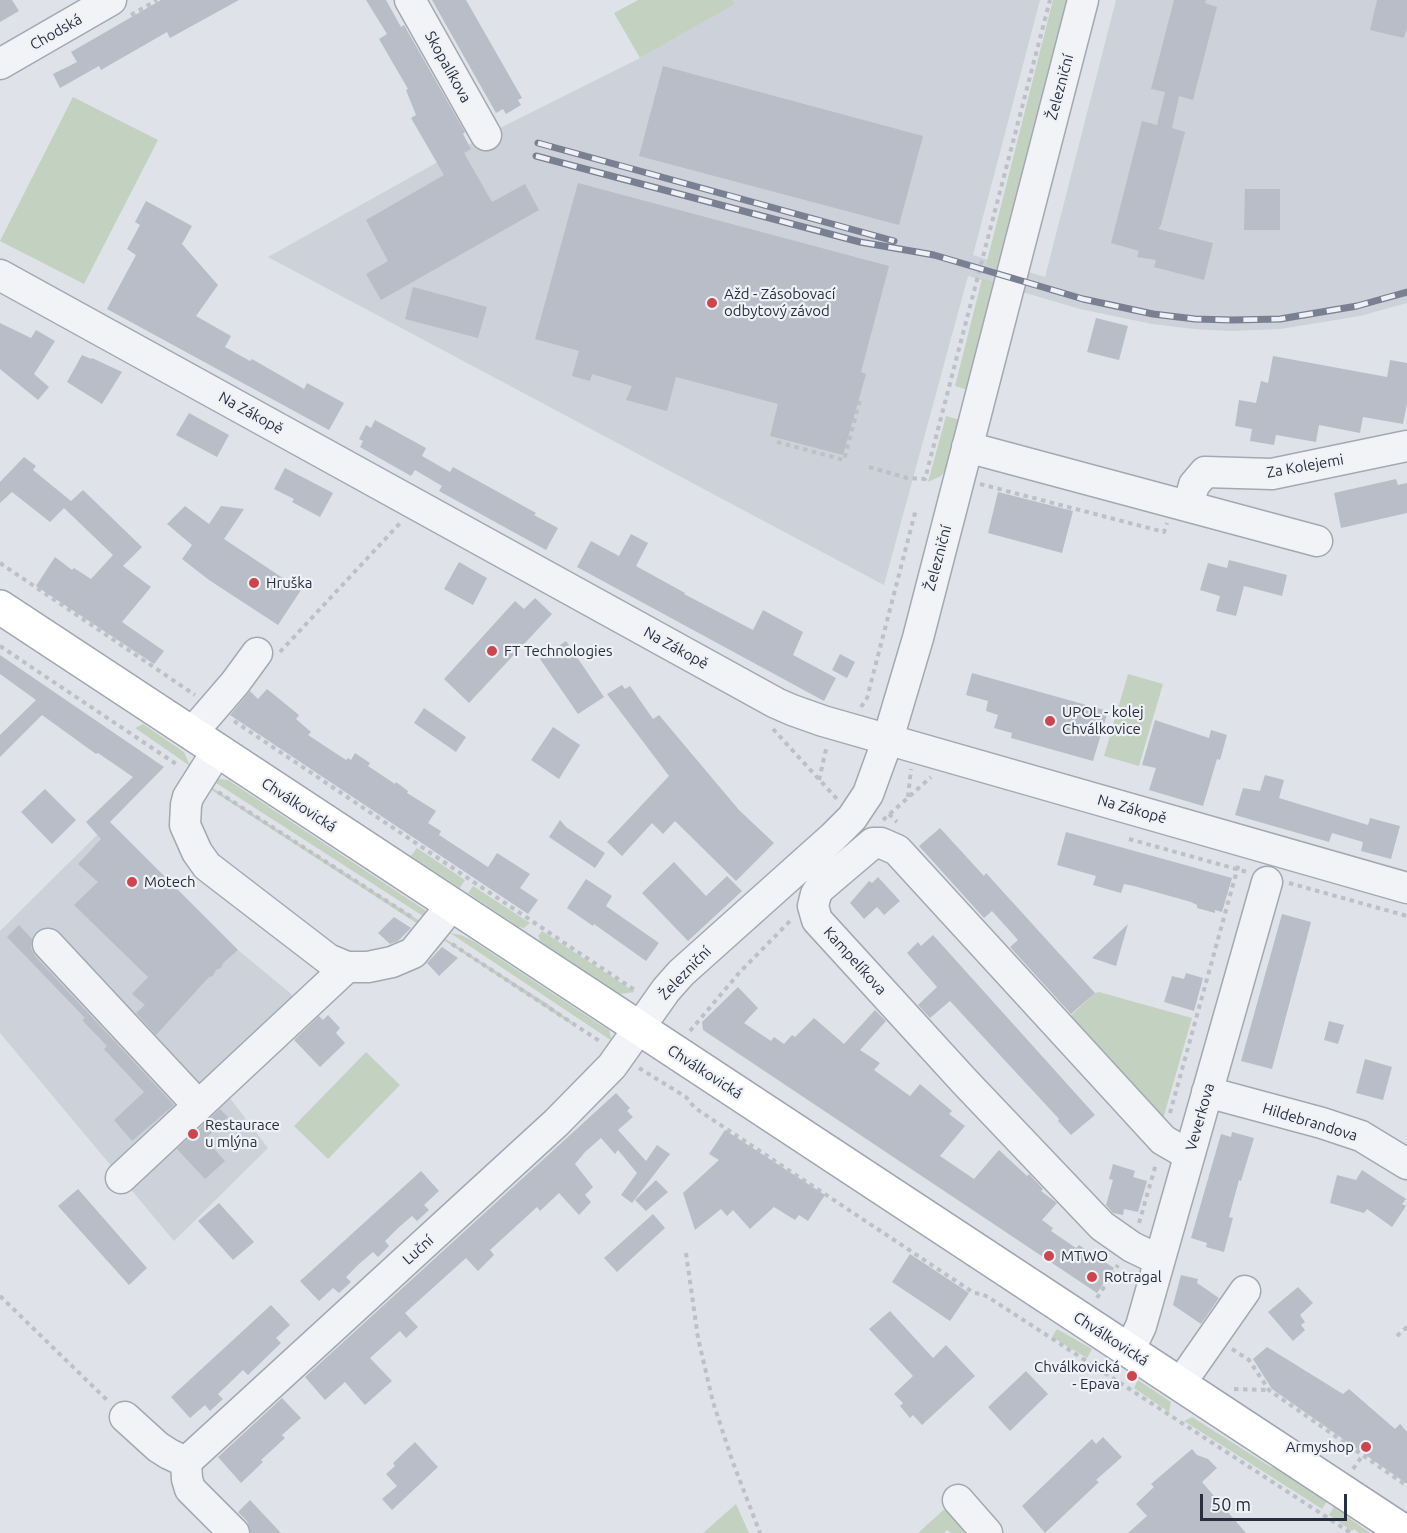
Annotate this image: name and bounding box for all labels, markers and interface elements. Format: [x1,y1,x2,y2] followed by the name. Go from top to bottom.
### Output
[27,10,85,54] street label: Chodská
[421,28,475,106] street label: Skopalíkova
[1043,52,1077,122] street label: Železniční
[724,285,835,320] place label: Ažd - Zásobovací odbytový závod
[705,296,719,310] marker: Ažd - Zásobovací odbytový závod
[216,388,286,438] street label: Na Zákopě
[1265,450,1345,482] street label: Za Kolejemi
[921,523,955,593] street label: Železniční
[266,574,312,592] place label: Hruška
[247,576,261,590] marker: Hruška
[641,623,711,673] street label: Na Zákopě
[504,642,612,660] place label: FT Technologies
[485,644,499,658] marker: FT Technologies
[1062,703,1144,738] place label: UPOL - kolej Chválkovice
[1043,714,1057,728] marker: UPOL - kolej Chválkovice
[258,774,340,836] street label: Chválkovická
[1095,791,1169,827] street label: Na Zákopě
[144,873,195,891] place label: Motech
[125,875,139,889] marker: Motech
[820,923,890,999] street label: Kampelíkova
[655,943,715,1003] street label: Železniční
[664,1041,746,1103] street label: Chválkovická
[1182,1081,1218,1153] street label: Veverkova
[1260,1099,1360,1145] street label: Hildebrandova
[205,1116,280,1151] place label: Restaurace u mlýna
[186,1127,200,1141] marker: Restaurace u mlýna
[399,1231,437,1269] street label: Luční
[1061,1247,1108,1265] place label: MTWO
[1042,1249,1056,1263] marker: MTWO
[1104,1268,1162,1286] place label: Rotragal
[1085,1270,1099,1284] marker: Rotragal
[1070,1308,1152,1370] street label: Chválkovická
[1034,1358,1120,1393] place label: Chválkovická - Epava
[1125,1369,1139,1383] marker: Chválkovická - Epava
[1286,1438,1354,1456] place label: Armyshop
[1359,1440,1373,1454] marker: Armyshop
[1203,1482,1350,1520] scale bar
[1211,1494,1251,1514] text: 50 m

